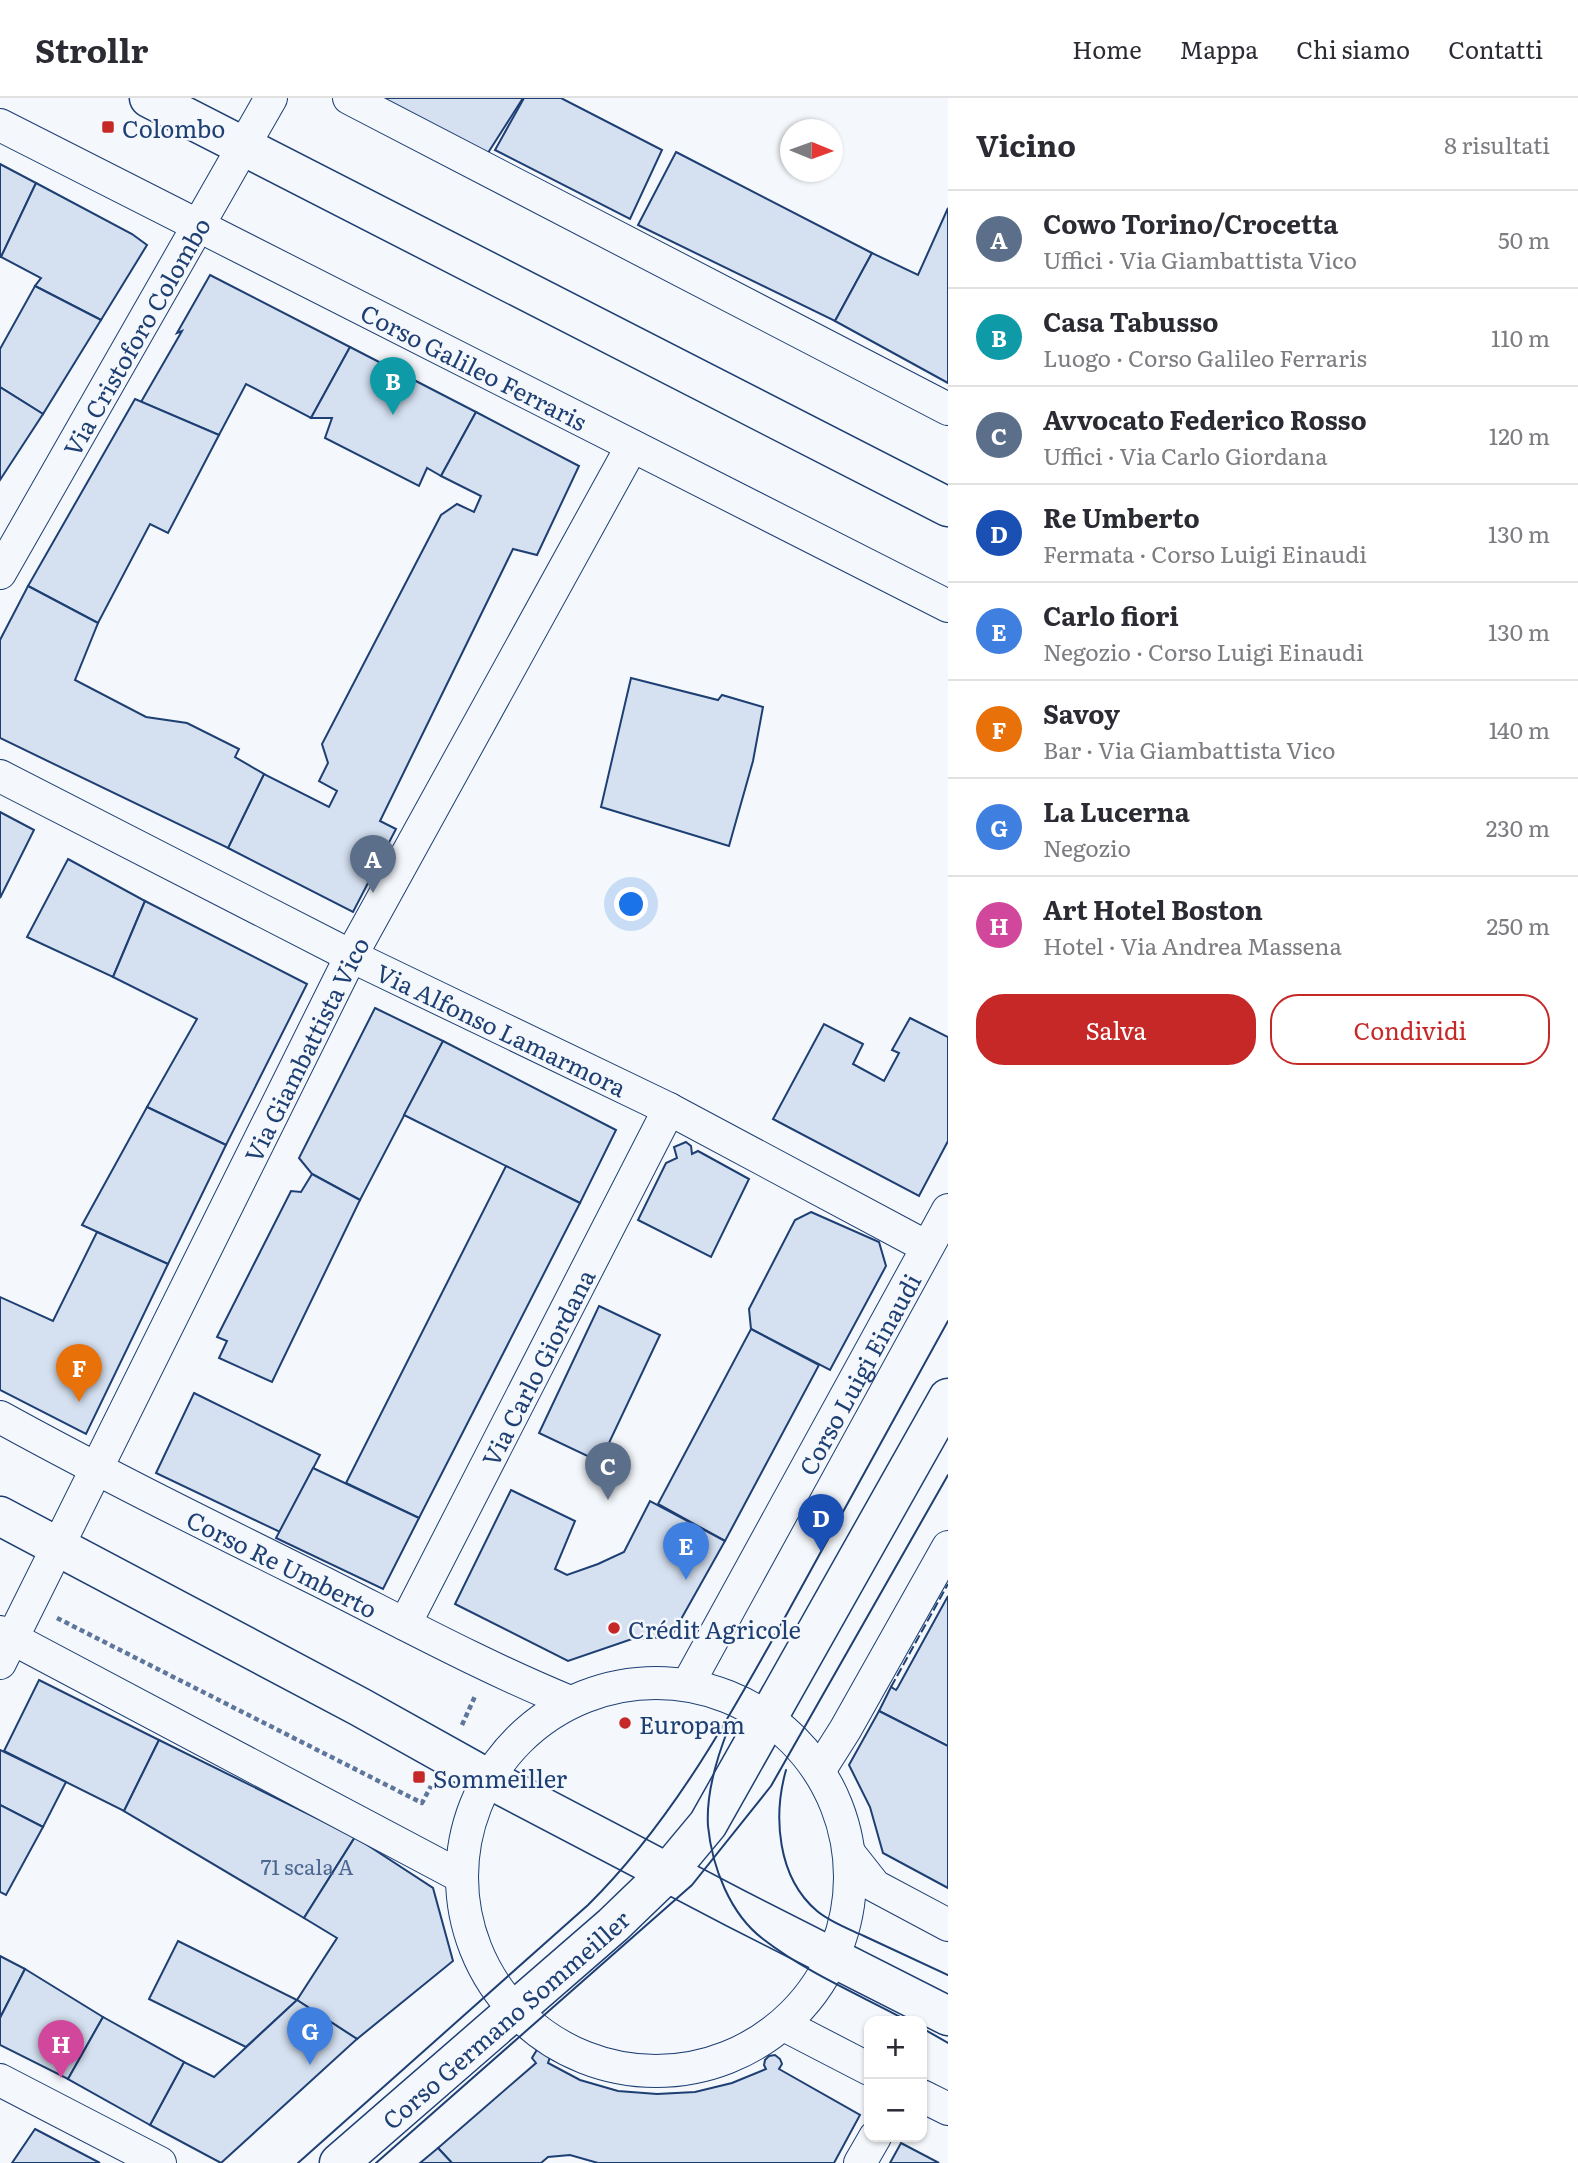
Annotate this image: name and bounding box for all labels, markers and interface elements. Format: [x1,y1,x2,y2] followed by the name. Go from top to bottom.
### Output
[35,24,149,73] text: Strollr
[1072,31,1142,66] text: Home
[1180,31,1258,66] text: Mappa
[1296,31,1410,66] text: Chi siamo
[1448,31,1543,66] text: Contatti
[122,110,225,145] place label: Colombo
[100,119,116,135] marker: Colombo
[780,119,843,182] north arrow
[976,122,1076,166] text: Vicino
[1444,127,1550,161] text: 8 risultati
[1043,203,1338,242] text: Cowo Torino/Crocetta
[53,210,217,462] street label: Via Cristoforo Colombo
[990,222,1008,256] text: A
[1498,222,1550,256] text: 50 m
[1043,242,1357,276] text: Uffici · Via Giambattista Vico
[355,294,594,438] street label: Corso Galileo Ferraris
[1043,301,1218,340] text: Casa Tabusso
[991,320,1007,354] text: B
[1491,320,1550,354] text: 110 m
[1043,340,1367,374] text: Luogo · Corso Galileo Ferraris
[370,357,416,415] pin: B
[1043,399,1367,438] text: Avvocato Federico Rosso
[991,418,1007,452] text: C
[1489,418,1550,452] text: 120 m
[1043,438,1328,472] text: Uffici · Via Carlo Giordana
[1043,497,1200,536] text: Re Umberto
[990,516,1008,550] text: D
[1488,516,1550,550] text: 130 m
[1043,536,1367,570] text: Fermata · Corso Luigi Einaudi
[1043,595,1179,634] text: Carlo fiori
[991,614,1007,648] text: E
[1488,614,1550,648] text: 130 m
[1043,634,1364,668] text: Negozio · Corso Luigi Einaudi
[1043,693,1120,732] text: Savoy
[992,712,1006,746] text: F
[1489,712,1550,746] text: 140 m
[1043,732,1335,766] text: Bar · Via Giambattista Vico
[1043,791,1190,830] text: La Lucerna
[990,810,1008,844] text: G
[1486,810,1550,844] text: 230 m
[1043,830,1131,864] text: Negozio
[350,835,396,893] pin: A
[614,887,648,921] your location
[1043,889,1263,928] text: Art Hotel Boston
[989,908,1009,942] text: H
[1486,908,1550,942] text: 250 m
[1043,928,1342,962] text: Hotel · Via Andrea Massena
[234,930,376,1167] street label: Via Giambattista Vico
[371,954,633,1104] street label: Via Alfonso Lamarmora
[976,994,1256,1065] button: Salva
[1270,994,1550,1065] button: Condividi
[472,1262,602,1471] street label: Via Carlo Giordana
[789,1266,928,1481] street label: Corso Luigi Einaudi
[56,1344,102,1402] pin: F
[585,1442,631,1500] pin: C
[798,1494,844,1552] pin: D
[181,1500,384,1625] street label: Corso Re Umberto
[663,1522,709,1580] pin: E
[628,1611,801,1646] place label: Crédit Agricole
[606,1620,622,1636] marker: Crédit Agricole
[639,1706,745,1741] place label: Europam
[617,1715,633,1731] marker: Europam
[433,1760,568,1795] place label: Sommeiller
[411,1769,427,1785] marker: Sommeiller
[261,1850,354,1881] house number: 71 scala A
[373,1901,637,2136] street label: Corso Germano Sommeiller
[287,2007,333,2065] pin: G
[864,2016,927,2142] map controls
[864,2016,927,2079] button: +
[38,2020,84,2078] pin: H
[864,2079,927,2142] button: −

